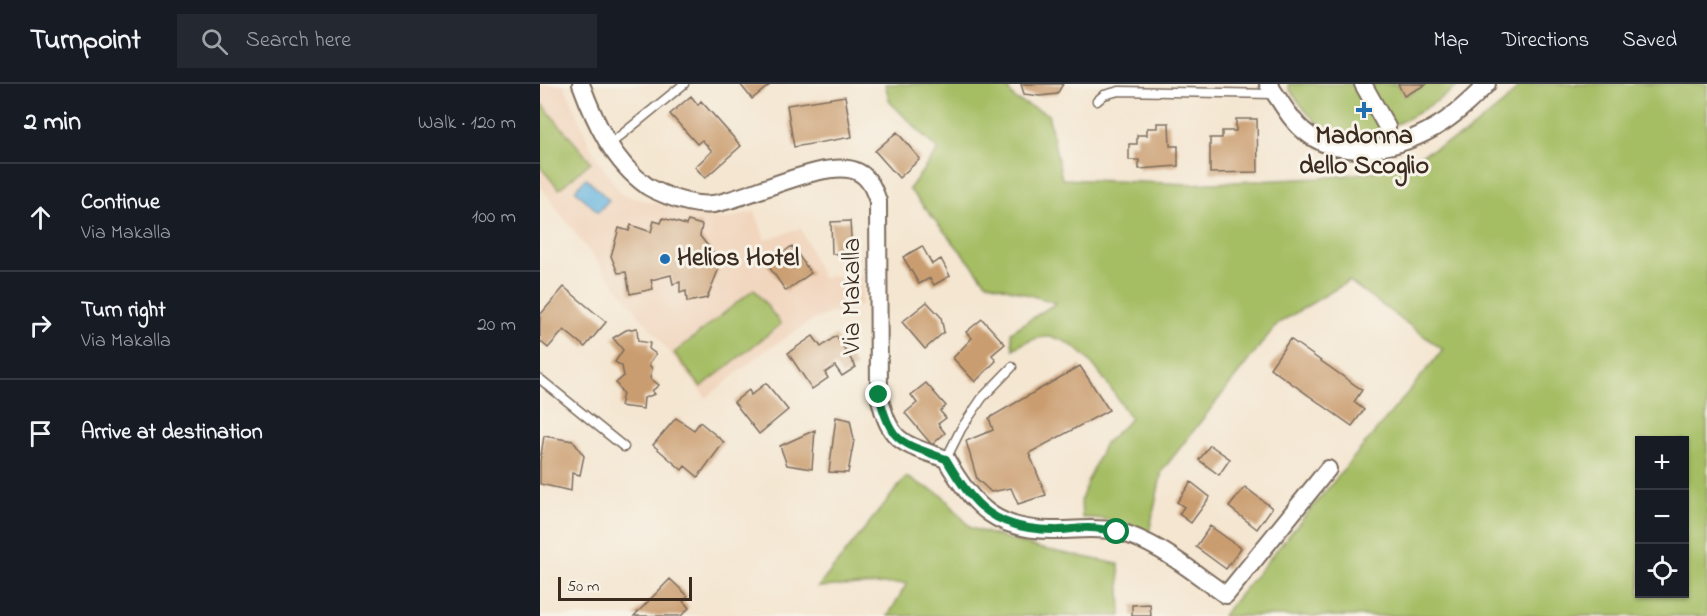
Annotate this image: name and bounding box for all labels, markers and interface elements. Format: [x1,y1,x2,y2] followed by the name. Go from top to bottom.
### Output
[177,14,597,68] search box
[30,21,141,62] text: Turnpoint
[198,25,231,58] icon: search
[246,25,351,57] text: Search here
[1433,26,1469,56] text: Map
[1502,26,1589,56] text: Directions
[1622,26,1677,56] text: Saved
[1355,101,1373,119] marker: Madonna dello Scoglio
[24,104,81,142] text: 2 min
[418,109,516,138] text: Walk · 120 m
[1299,118,1429,187] place label: Madonna dello Scoglio
[81,187,160,219] text: Continue
[24,201,57,234] icon: ahead
[472,203,516,232] text: 100 m
[81,219,171,248] text: Via Makalla
[834,238,872,355] street label: Via Makalla
[677,240,799,278] place label: Helios Hotel
[658,252,672,266] marker: Helios Hotel
[81,295,166,327] text: Turn right
[24,309,57,342] icon: right
[477,311,516,340] text: 20 m
[81,327,171,356] text: Via Makalla
[865,381,891,407] route end
[24,417,57,450] icon: arrive
[81,417,263,449] text: Arrive at destination
[1635,436,1689,598] map controls
[1635,436,1689,490] button: +
[1635,490,1689,544] button: −
[1103,518,1129,544] route start
[1635,544,1689,598] button: locate
[558,574,692,602] scale bar
[567,575,599,599] text: 50 m

